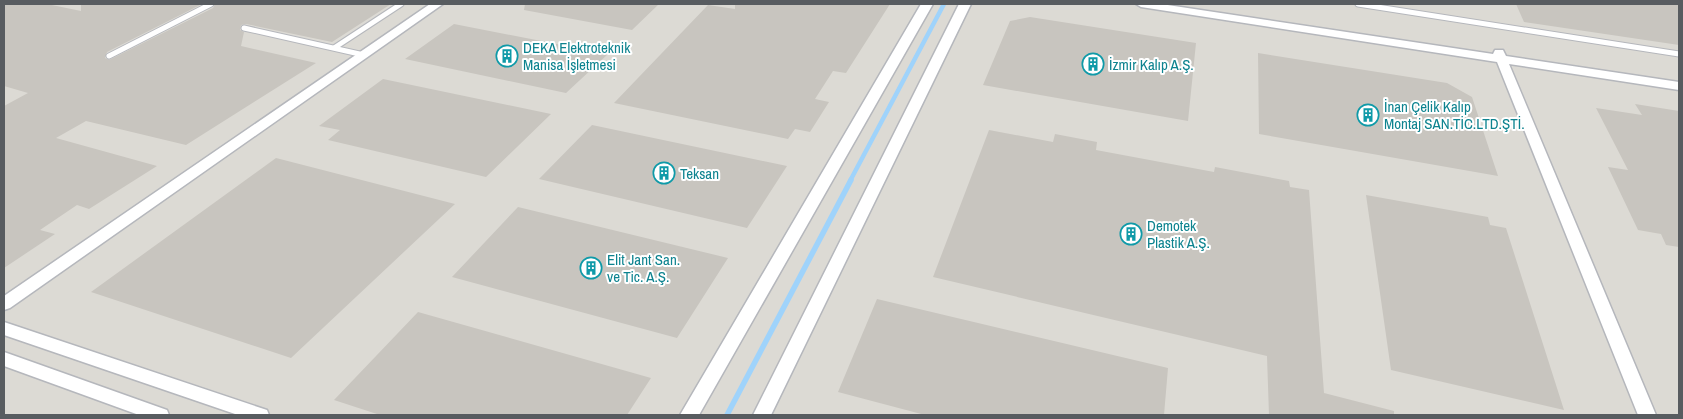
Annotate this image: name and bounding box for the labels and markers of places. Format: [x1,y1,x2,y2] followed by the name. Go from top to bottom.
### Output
[523,37,631,75] place label: DEKA Elektroteknik Manisa İşletmesi
[495,44,519,68] building icon: DEKA Elektroteknik Manisa İşletmesi
[1081,52,1105,76] building icon: İzmir Kalıp A.Ş.
[1109,54,1194,75] place label: İzmir Kalıp A.Ş.
[1384,96,1525,134] place label: İnan Çelik Kalıp Montaj SAN.TİC.LTD.ŞTİ.
[1356,103,1380,127] building icon: İnan Çelik Kalıp Montaj SAN.TİC.LTD.ŞTİ.
[652,161,676,185] building icon: Teksan
[680,163,719,184] place label: Teksan
[1147,215,1210,253] place label: Demotek Plastik A.Ş.
[1119,222,1143,246] building icon: Demotek Plastik A.Ş.
[607,249,680,287] place label: Elit Jant San. ve Tic. A.Ş.
[579,256,603,280] building icon: Elit Jant San. ve Tic. A.Ş.

